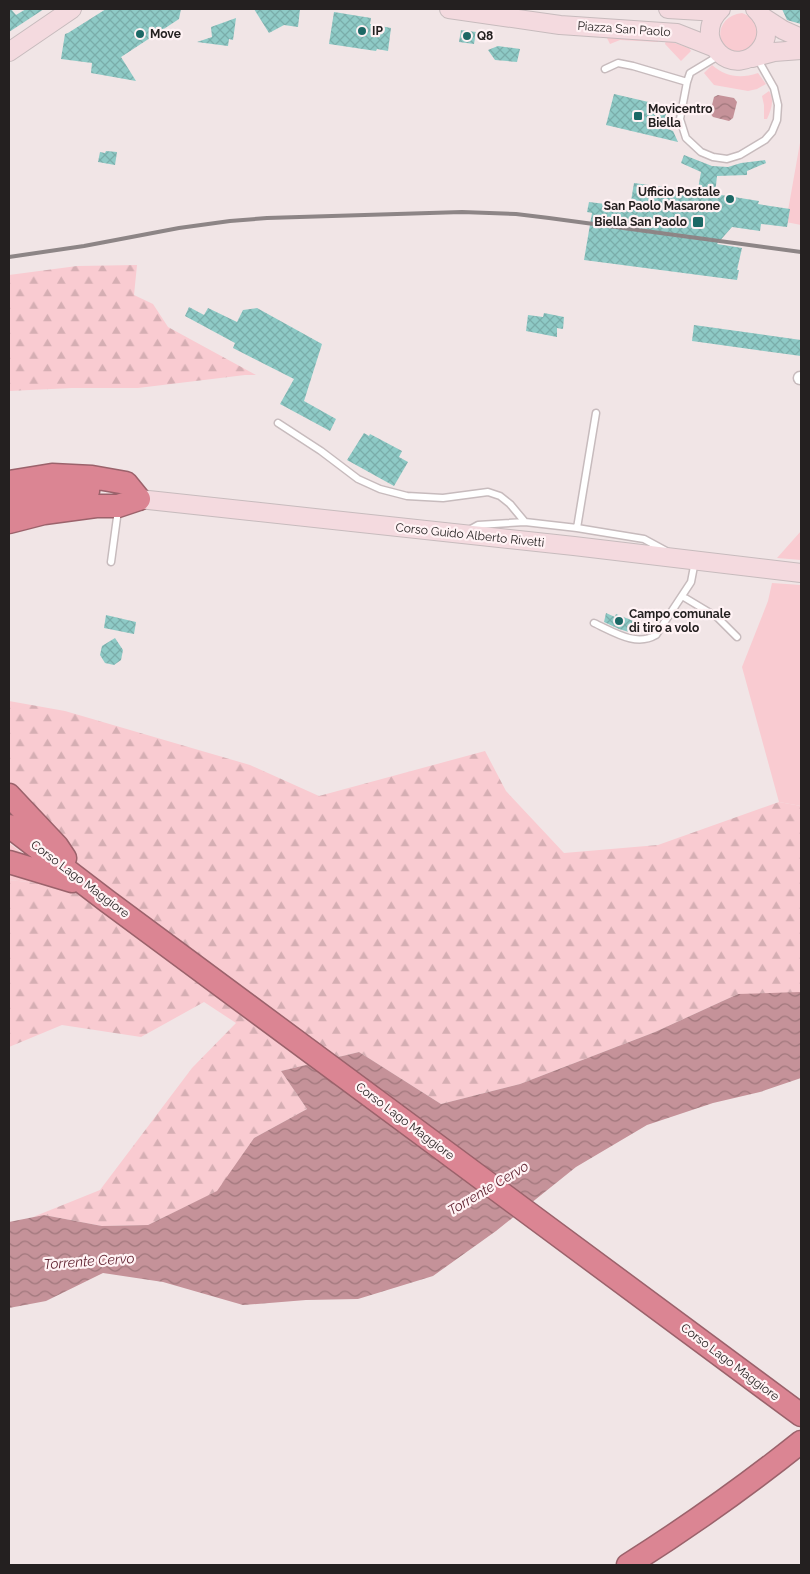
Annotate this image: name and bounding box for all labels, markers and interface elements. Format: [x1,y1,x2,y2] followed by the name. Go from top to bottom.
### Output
[577,19,671,39] street label: Piazza San Paolo
[372,24,383,38] place label: IP
[356,25,368,37] marker: IP
[150,27,181,41] place label: Move
[134,28,146,40] marker: Move
[477,29,493,43] place label: Q8
[461,30,473,42] marker: Q8
[648,102,713,130] place label: Movicentro Biella
[632,110,644,122] marker: Movicentro Biella
[604,185,720,213] place label: Ufficio Postale San Paolo Masarone
[724,193,736,205] marker: Ufficio Postale San Paolo Masarone
[594,215,687,229] place label: Biella San Paolo
[691,215,705,229] marker: Biella San Paolo
[395,520,545,550] street label: Corso Guido Alberto Rivetti
[629,607,731,635] place label: Campo comunale di tiro a volo
[613,615,625,627] marker: Campo comunale di tiro a volo
[28,837,132,921] street label: Corso Lago Maggiore
[353,1079,457,1163] street label: Corso Lago Maggiore
[445,1158,531,1218] water label: Torrente Cervo
[43,1250,135,1272] water label: Torrente Cervo
[678,1320,782,1404] street label: Corso Lago Maggiore

